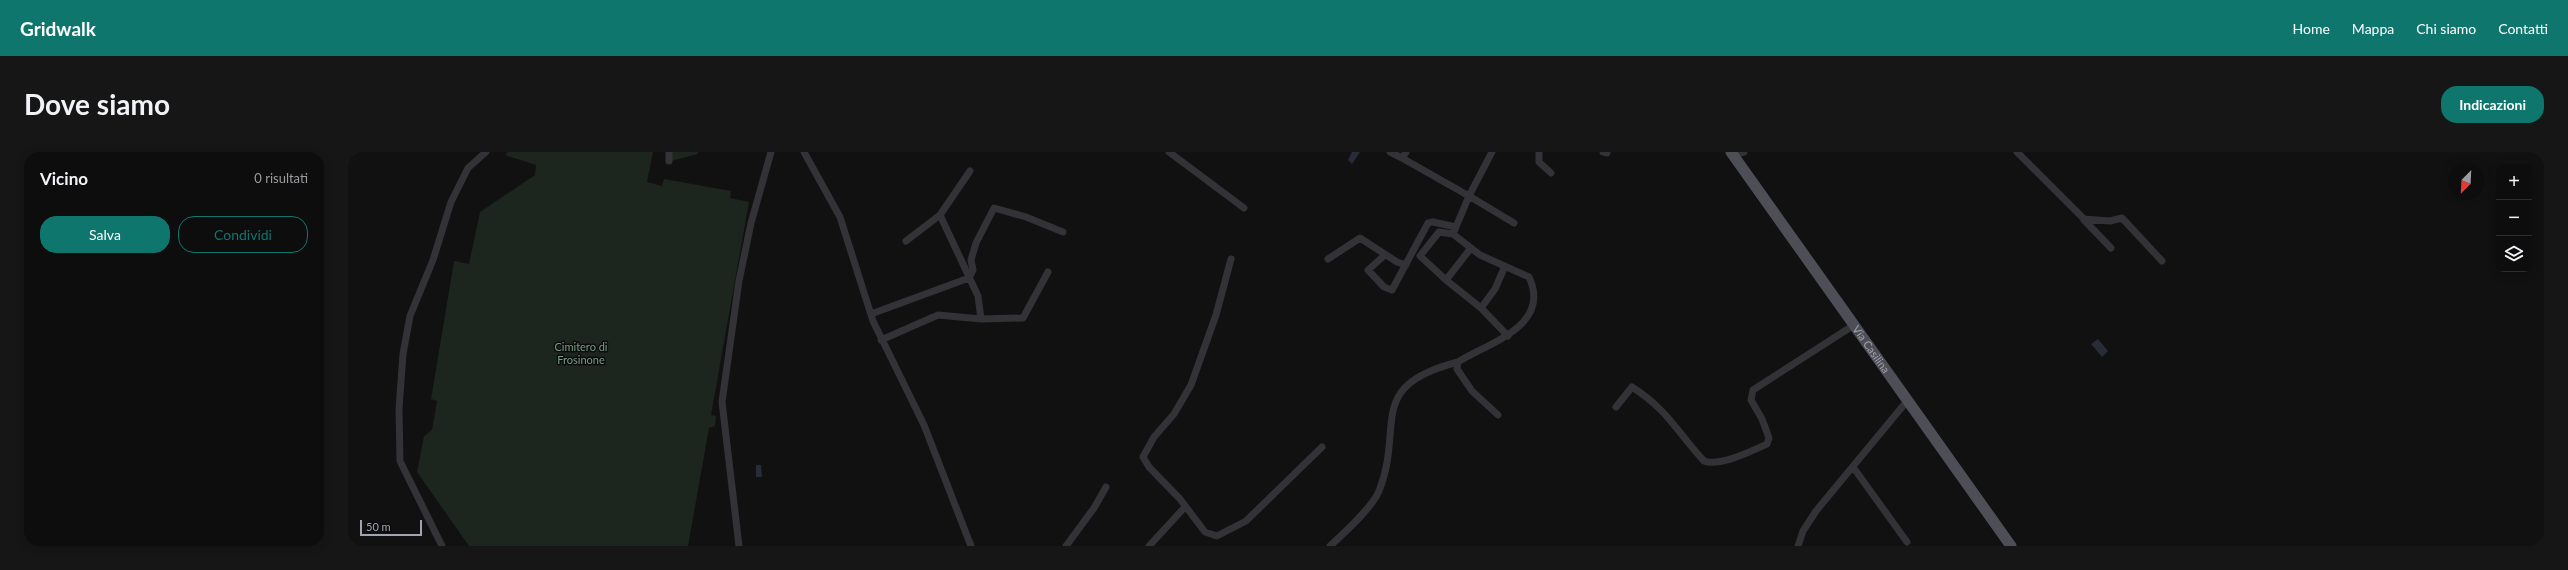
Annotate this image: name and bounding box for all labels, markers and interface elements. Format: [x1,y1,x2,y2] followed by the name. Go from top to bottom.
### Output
[20,17,96,40] text: Gridwalk
[2293,20,2330,37] text: Home
[2352,20,2394,37] text: Mappa
[2416,20,2476,37] text: Chi siamo
[2498,20,2548,37] text: Contatti
[2441,86,2544,123] button: Indicazioni
[24,87,170,121] text: Dove siamo
[2448,164,2484,200] north arrow
[2496,164,2532,272] map controls
[2496,164,2532,200] button: +
[40,168,88,189] text: Vicino
[254,170,308,186] text: 0 risultati
[2496,200,2532,236] button: −
[40,216,170,253] button: Salva
[178,216,308,253] button: Condividi
[2496,236,2532,272] button: layers
[1850,323,1893,375] street label: Via Casilina
[554,340,608,366] park label: Cimitero di Frosinone
[360,518,422,537] scale bar
[366,520,391,533] text: 50 m

